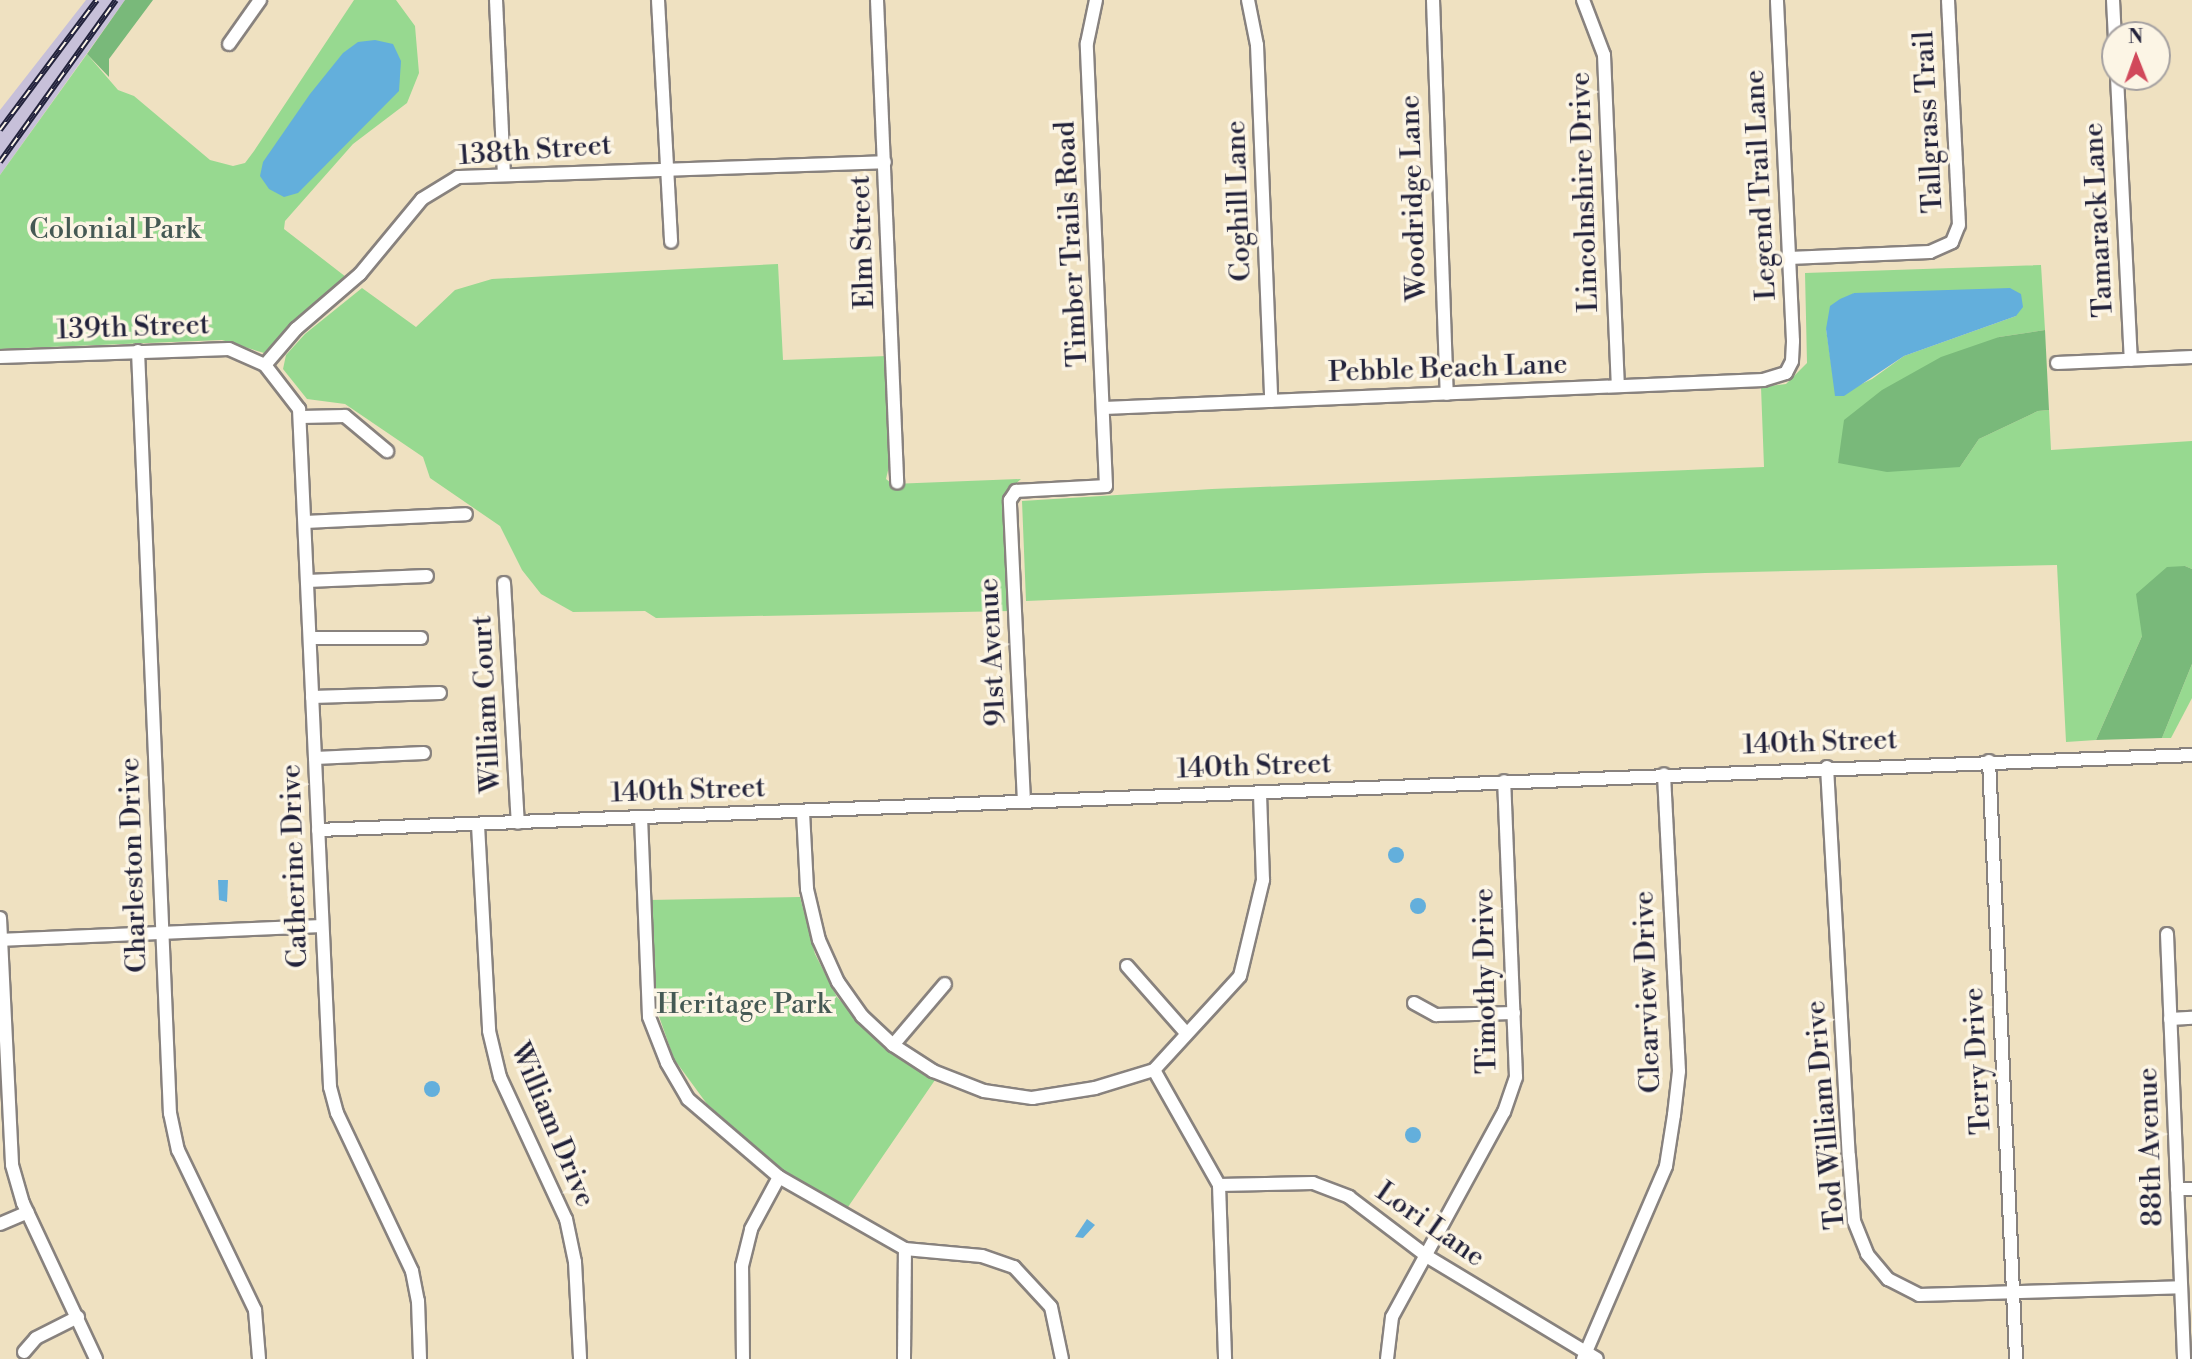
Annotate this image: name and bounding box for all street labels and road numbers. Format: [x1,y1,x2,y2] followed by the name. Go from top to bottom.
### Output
[1907,30,1951,214] street label: Tallgrass Trail
[1738,69,1784,301] street label: Legend Trail Lane
[1564,71,1606,313] street label: Lincolnshire Drive
[1394,94,1434,302] street label: Woodridge Lane
[1049,120,1095,368] street label: Timber Trails Road
[1219,120,1259,282] street label: Coghill Lane
[2077,122,2121,318] street label: Tamarack Lane
[457,129,613,173] street label: 138th Street
[844,174,882,310] street label: Elm Street
[56,309,210,347] street label: 139th Street
[1328,348,1568,390] street label: Pebble Beach Lane
[972,577,1014,727] street label: 91st Avenue
[466,614,508,794] street label: William Court
[1742,724,1898,762] street label: 140th Street
[1176,748,1332,786] street label: 140th Street
[113,757,155,973] street label: Charleston Drive
[275,763,315,969] street label: Catherine Drive
[610,772,766,810] street label: 140th Street
[1468,888,1504,1074] street label: Timothy Drive
[1628,890,1668,1094] street label: Clearview Drive
[1957,986,1999,1136] street label: Terry Drive
[1799,999,1853,1231] street label: Tod William Drive
[502,1038,602,1212] street label: William Drive
[2131,1067,2171,1227] street label: 88th Avenue
[1369,1175,1491,1275] street label: Lori Lane

